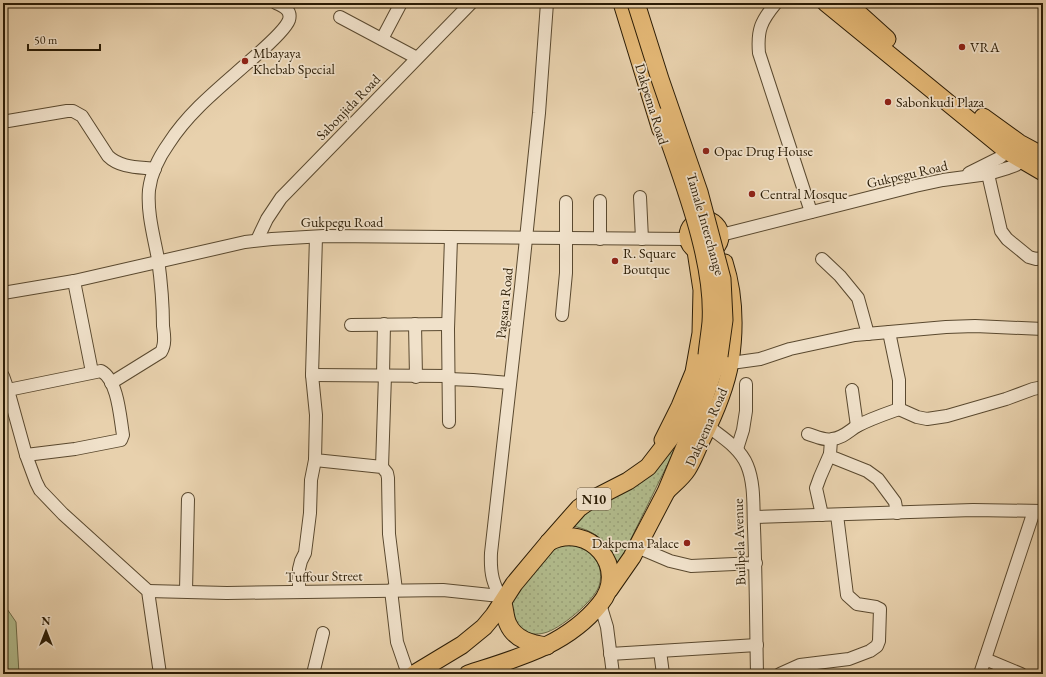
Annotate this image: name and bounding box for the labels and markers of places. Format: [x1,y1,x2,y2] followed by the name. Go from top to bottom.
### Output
[970,38,1000,56] place label: VRA
[957,42,967,52] marker: VRA
[253,44,336,78] place label: Mbayaya Khebab Special
[240,56,250,66] marker: Mbayaya Khebab Special
[896,93,985,111] place label: Sabonkudi Plaza
[883,97,893,107] marker: Sabonkudi Plaza
[714,142,813,160] place label: Opac Drug House
[701,146,711,156] marker: Opac Drug House
[760,185,848,203] place label: Central Mosque
[747,189,757,199] marker: Central Mosque
[623,244,676,278] place label: R. Square Boutque
[610,256,620,266] marker: R. Square Boutque
[592,534,680,552] place label: Dakpema Palace
[682,538,692,548] marker: Dakpema Palace

